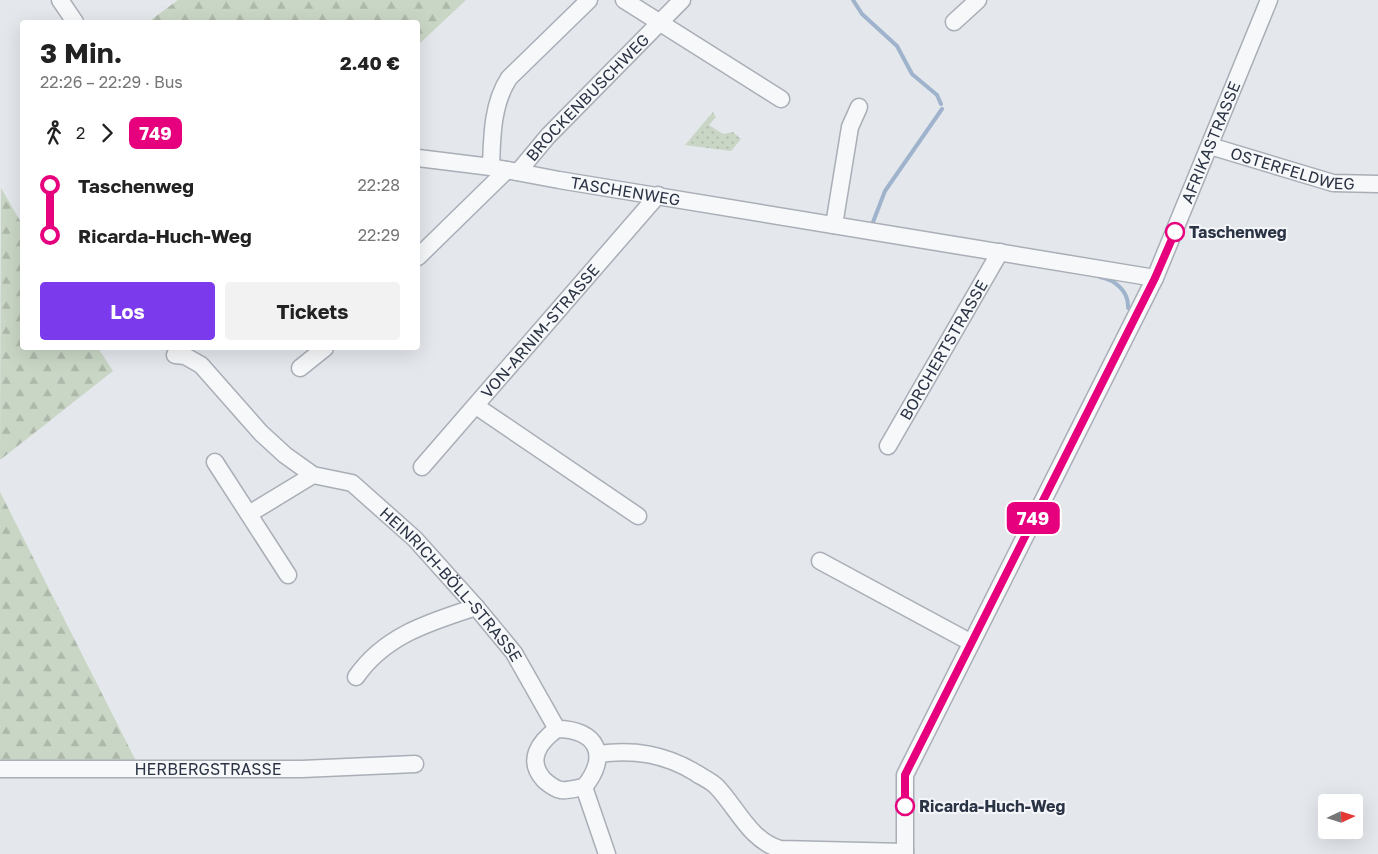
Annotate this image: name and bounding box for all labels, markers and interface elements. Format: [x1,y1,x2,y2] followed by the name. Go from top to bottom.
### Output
[521,29,653,165] street label: BROCKENBUSCHWEG
[40,36,123,69] text: 3 Min.
[340,51,400,74] text: 2.40 €
[40,72,183,92] text: 22:26 – 22:29 · Bus
[1177,78,1245,206] street label: AFRIKASTRASSE
[40,119,68,147] icon: walk
[93,119,121,147] icon: forward
[139,122,172,144] text: 749
[76,123,85,143] text: 2
[1228,143,1355,193] street label: OSTERFELDWEG
[569,172,682,210] street label: TASCHENWEG
[78,174,194,197] text: Taschenweg
[358,175,400,195] text: 22:28
[1165,222,1185,242] marker: Taschenweg
[1189,222,1287,242] place label: Taschenweg
[78,224,252,247] text: Ricarda-Huch-Weg
[358,225,400,245] text: 22:29
[476,260,604,402] street label: VON-ARNIM-STRASSE
[895,276,992,423] street label: BORCHERTSTRASSE
[40,282,215,340] button: Los
[225,282,400,340] button: Tickets
[1004,502,1062,534] line badge: 749
[376,503,527,665] street label: HEINRICH-BÖLL-STRASSE
[1017,507,1049,529] text: 749
[134,759,282,779] street label: HERBERGSTRASSE
[1318,794,1362,839] north arrow
[1318,794,1363,839] map controls
[895,796,915,816] marker: Ricarda-Huch-Weg
[919,796,1065,816] place label: Ricarda-Huch-Weg

